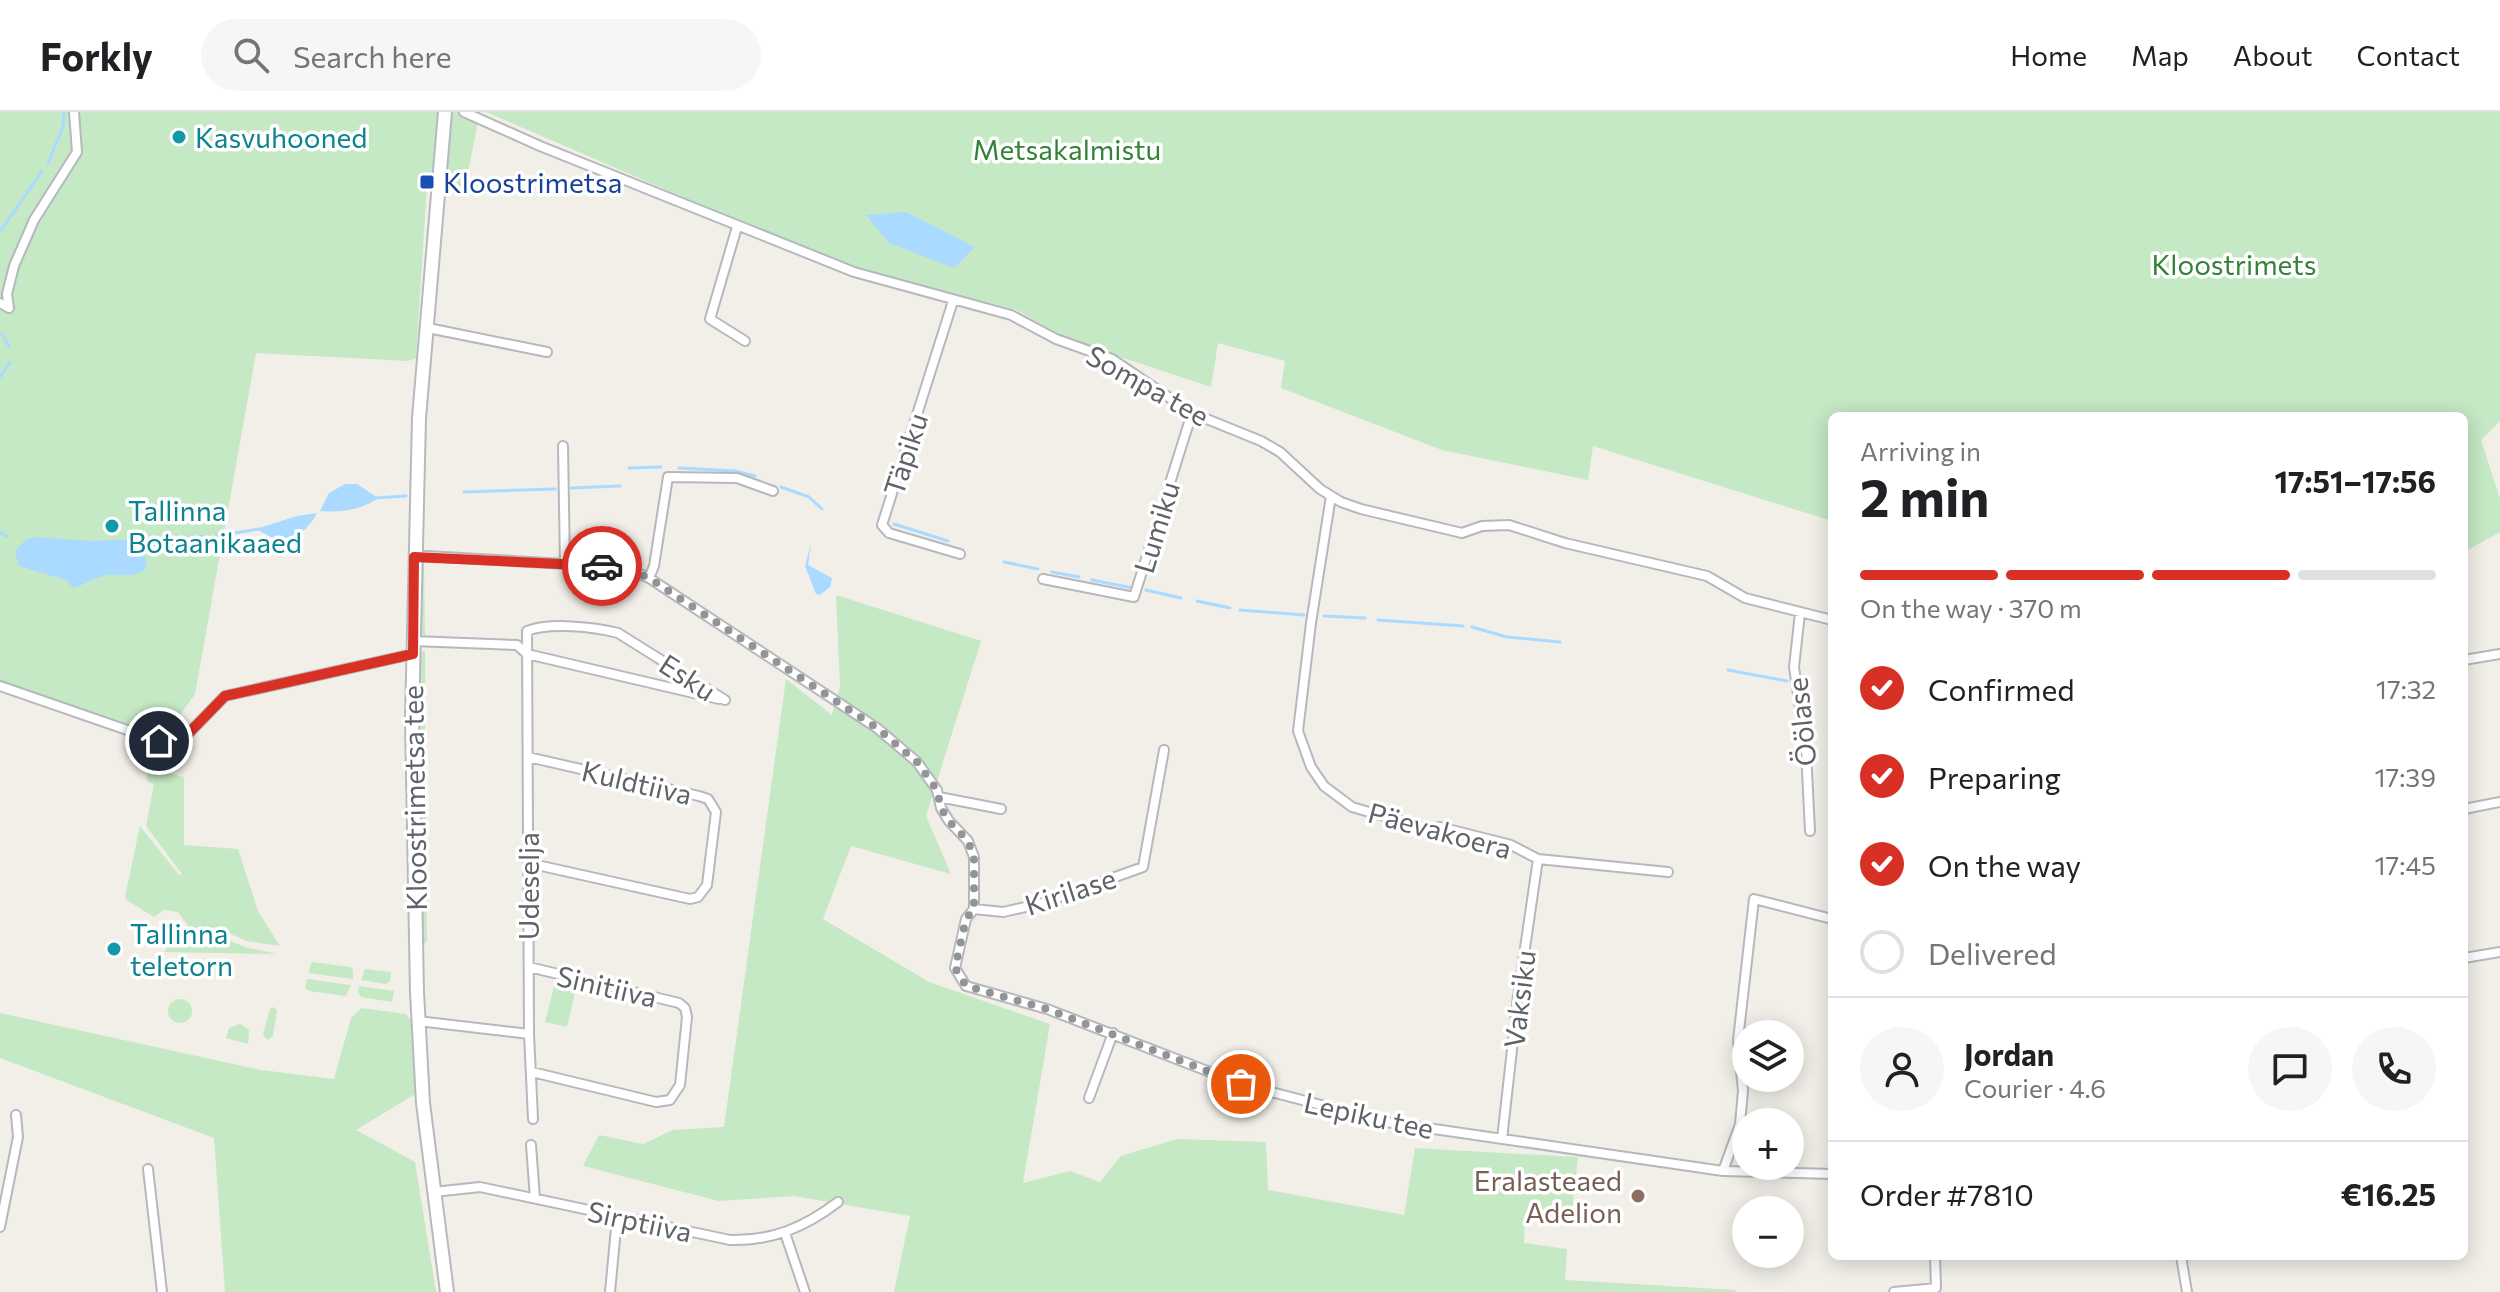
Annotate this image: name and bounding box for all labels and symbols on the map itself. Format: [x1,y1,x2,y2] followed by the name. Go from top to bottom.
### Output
[195,120,367,154] place label: Kasvuhooned
[170,128,188,146] marker: Kasvuhooned
[973,132,1161,166] park label: Metsakalmistu
[443,165,622,199] place label: Kloostrimetsa
[418,173,436,191] marker: Kloostrimetsa
[2152,247,2316,281] park label: Kloostrimets
[1081,337,1215,433] street label: Sompa tee
[876,408,934,500] street label: Täpiku
[1126,477,1186,577] street label: Lumiku
[128,493,302,559] place label: Tallinna Botaanikaaed
[103,517,121,535] marker: Tallinna Botaanikaaed
[562,526,642,606] courier
[654,646,722,708] street label: Esku
[1779,676,1823,768] street label: Öölase
[395,685,433,911] street label: Kloostrimetsa tee
[125,707,193,775] pin
[579,753,695,811] street label: Kuldtiiva
[1365,795,1515,865] street label: Päevakoera
[511,832,545,940] street label: Udeselja
[1020,860,1120,922] street label: Kirilase
[130,916,233,982] place label: Tallinna teletorn
[105,940,123,958] marker: Tallinna teletorn
[1496,948,1542,1050] street label: Vaksiku
[554,958,660,1014] street label: Sinitiiva
[1207,1050,1275,1118] pin
[1301,1085,1437,1145] street label: Lepiku tee
[1474,1163,1622,1229] place label: Eralasteaed Adelion
[1629,1187,1647,1205] marker: Eralasteaed Adelion
[585,1193,695,1249] street label: Sirptiiva

